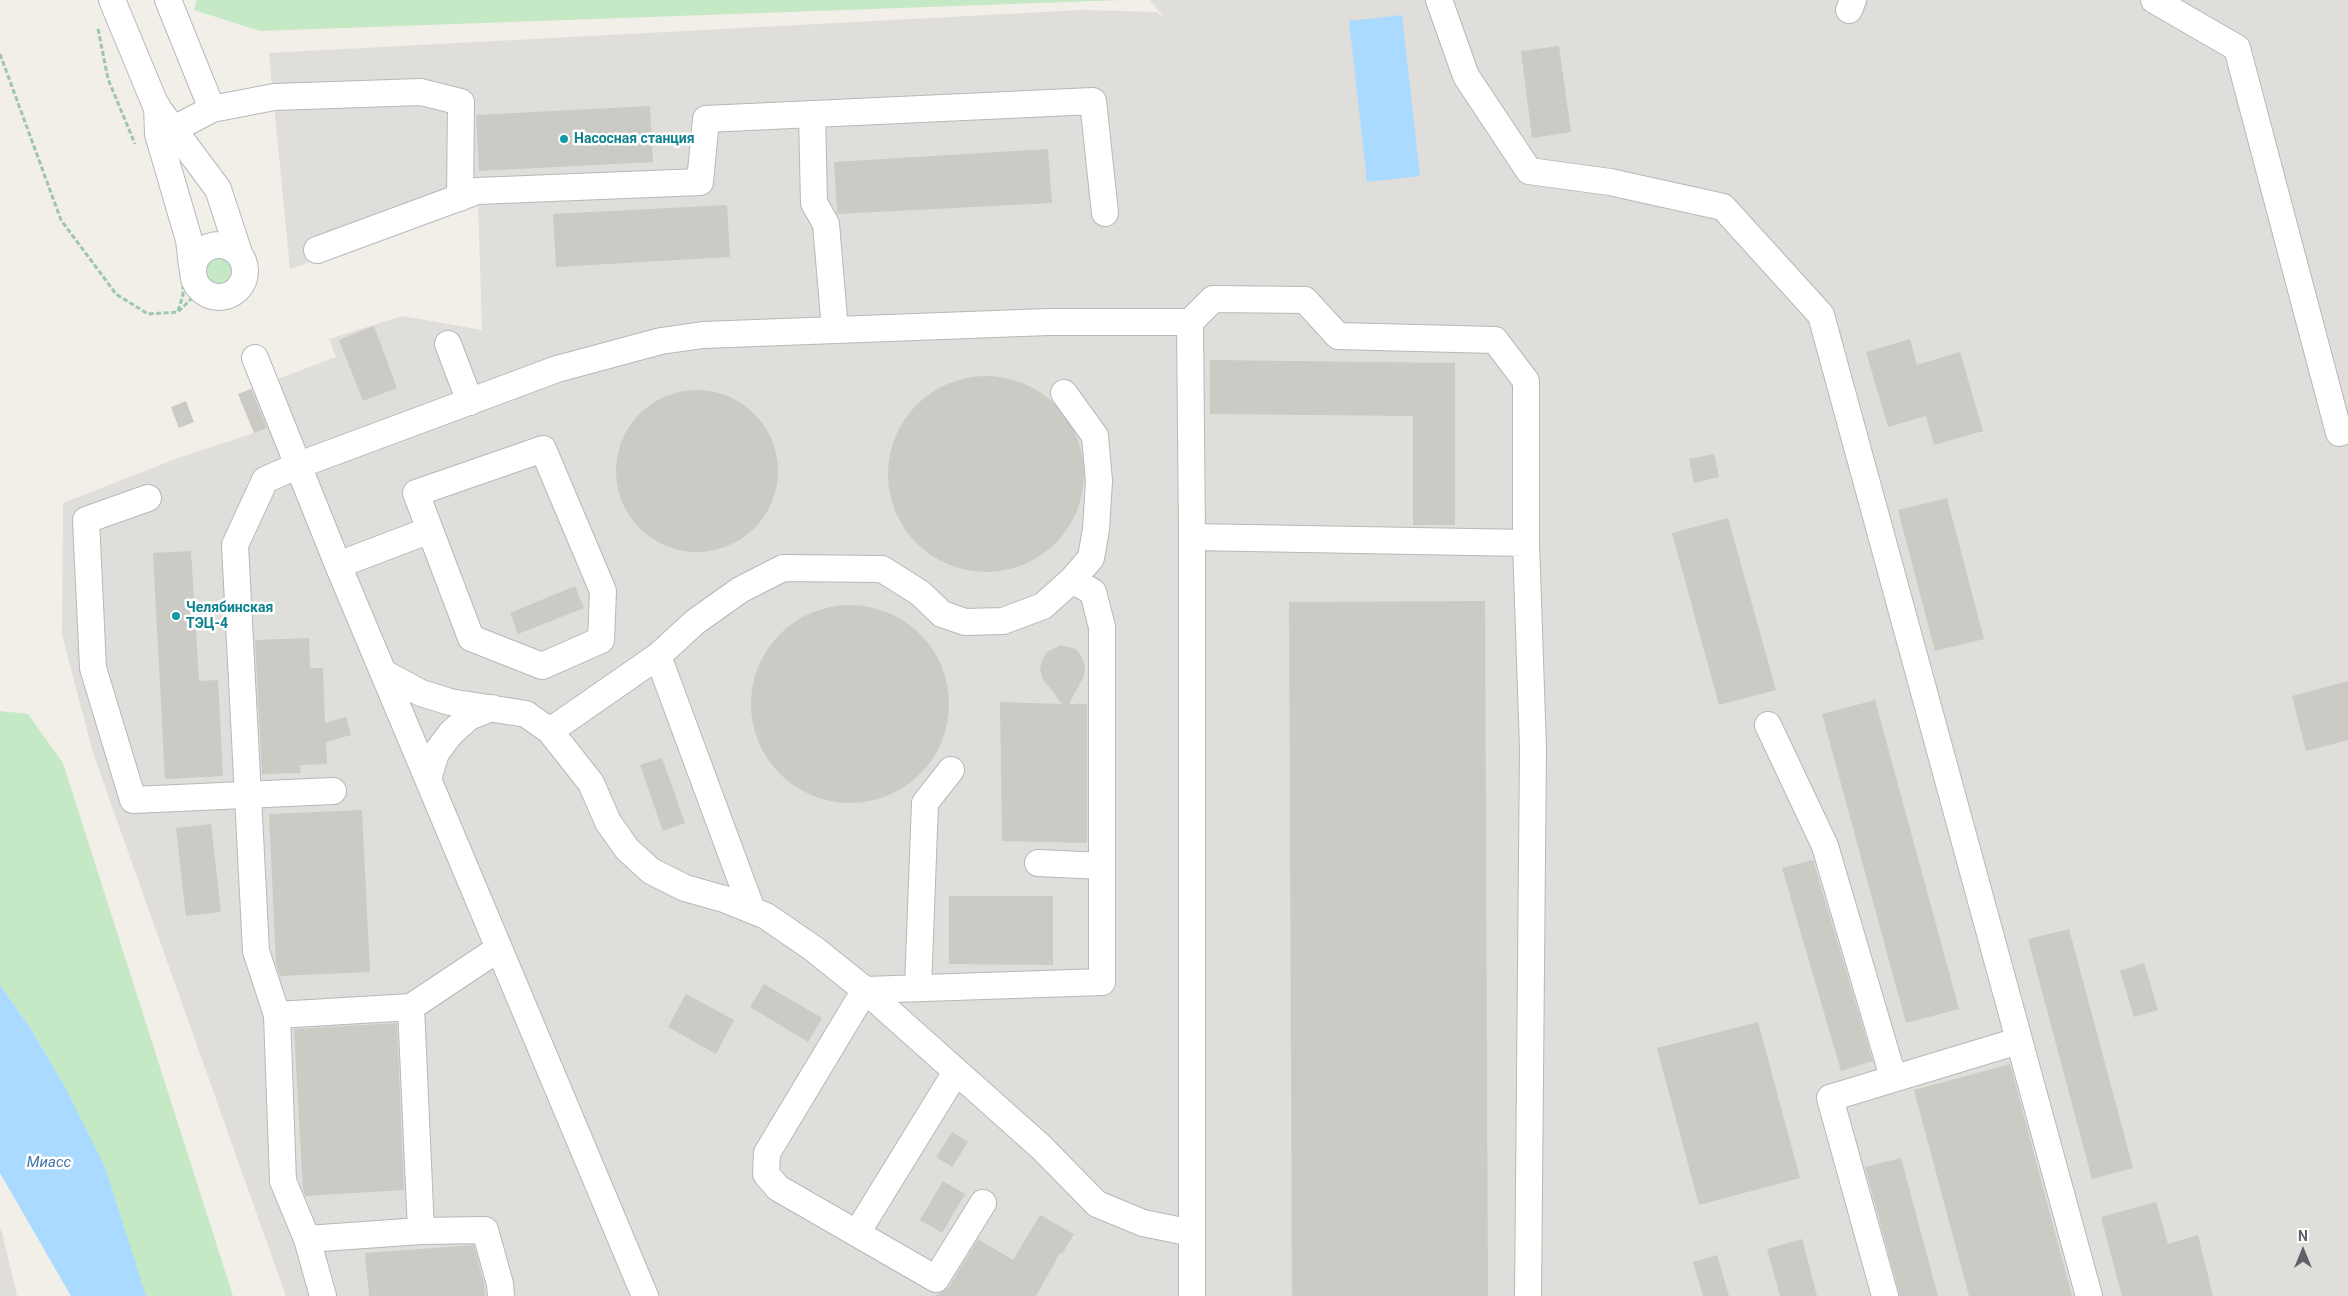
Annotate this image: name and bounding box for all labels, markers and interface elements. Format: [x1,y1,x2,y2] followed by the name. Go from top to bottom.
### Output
[574,131,695,147] place label: Насосная станция
[558,133,570,145] marker: Насосная станция
[186,600,273,632] place label: Челябинская ТЭЦ-4
[170,610,182,622] marker: Челябинская ТЭЦ-4
[27,1154,71,1172] water label: Миасс
[2278,1226,2328,1276] north arrow
[2298,1228,2308,1244] text: N

